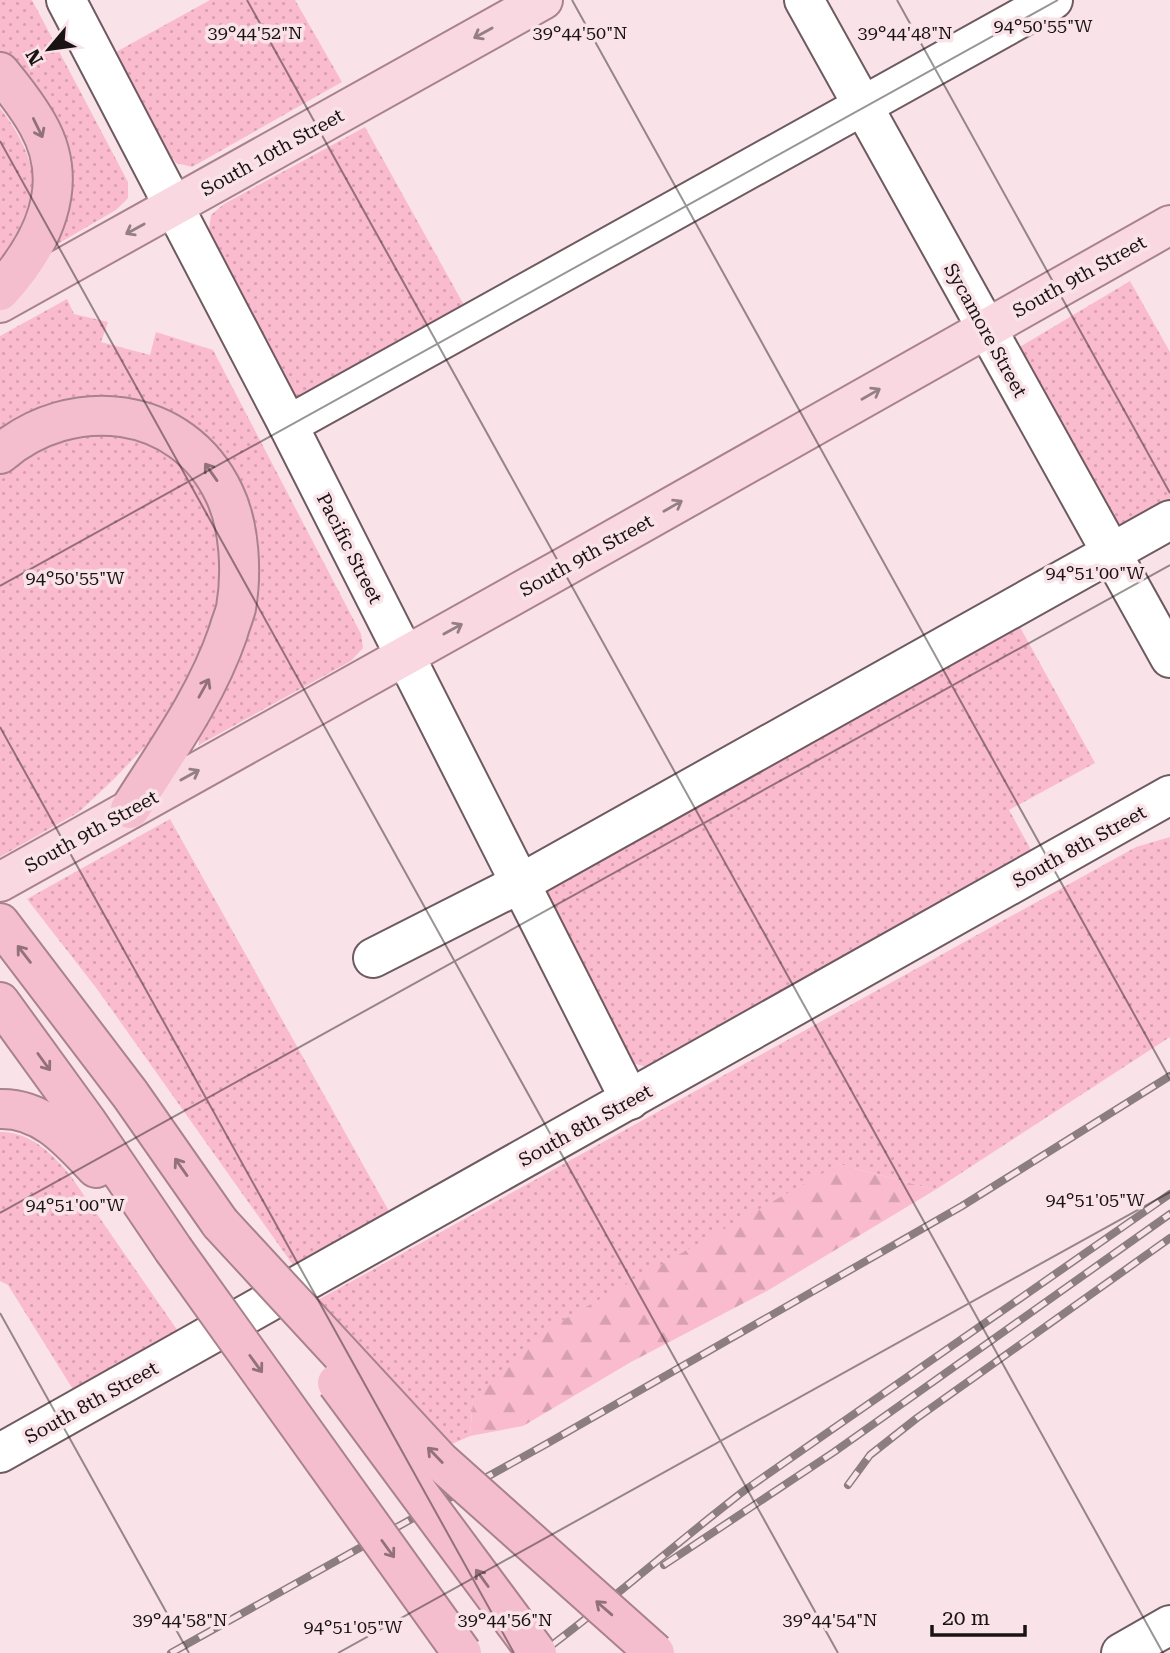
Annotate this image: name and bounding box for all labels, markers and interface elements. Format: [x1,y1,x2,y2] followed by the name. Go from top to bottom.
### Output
[14,14,84,84] north arrow
[994,15,1093,36] text: 94°50'55"W
[208,22,302,43] text: 39°44'52"N
[533,22,627,43] text: 39°44'50"N
[858,22,952,43] text: 39°44'48"N
[474,26,494,40] one-way arrow
[21,45,48,69] text: N
[197,104,348,201] street label: South 10th Street
[32,117,46,138] one-way arrow
[126,222,146,236] one-way arrow
[1008,230,1150,323] street label: South 9th Street
[939,259,1032,401] street label: Sycamore Street
[860,387,880,401] one-way arrow
[204,463,219,482] one-way arrow
[312,489,387,607] street label: Pacific Street
[662,499,682,513] one-way arrow
[515,509,657,602] street label: South 9th Street
[1046,562,1145,583] text: 94°51'00"W
[26,567,125,588] text: 94°50'55"W
[442,622,463,635] one-way arrow
[197,678,211,698] one-way arrow
[179,768,199,782] one-way arrow
[20,785,162,878] street label: South 9th Street
[1008,800,1150,893] street label: South 8th Street
[17,945,32,963] one-way arrow
[36,1052,51,1071] one-way arrow
[514,1079,656,1172] street label: South 8th Street
[174,1158,188,1177] one-way arrow
[1046,1189,1145,1210] text: 94°51'05"W
[26,1194,125,1215] text: 94°51'00"W
[248,1354,263,1373] one-way arrow
[20,1356,162,1449] street label: South 8th Street
[427,1447,444,1464] one-way arrow
[381,1539,395,1558] one-way arrow
[475,1569,489,1588] one-way arrow
[932,1594,1025,1638] scale bar
[595,1600,613,1616] one-way arrow
[942,1606,990,1630] text: 20 m
[133,1609,227,1630] text: 39°44'58"N
[458,1609,552,1630] text: 39°44'56"N
[783,1609,877,1630] text: 39°44'54"N
[304,1616,403,1637] text: 94°51'05"W

